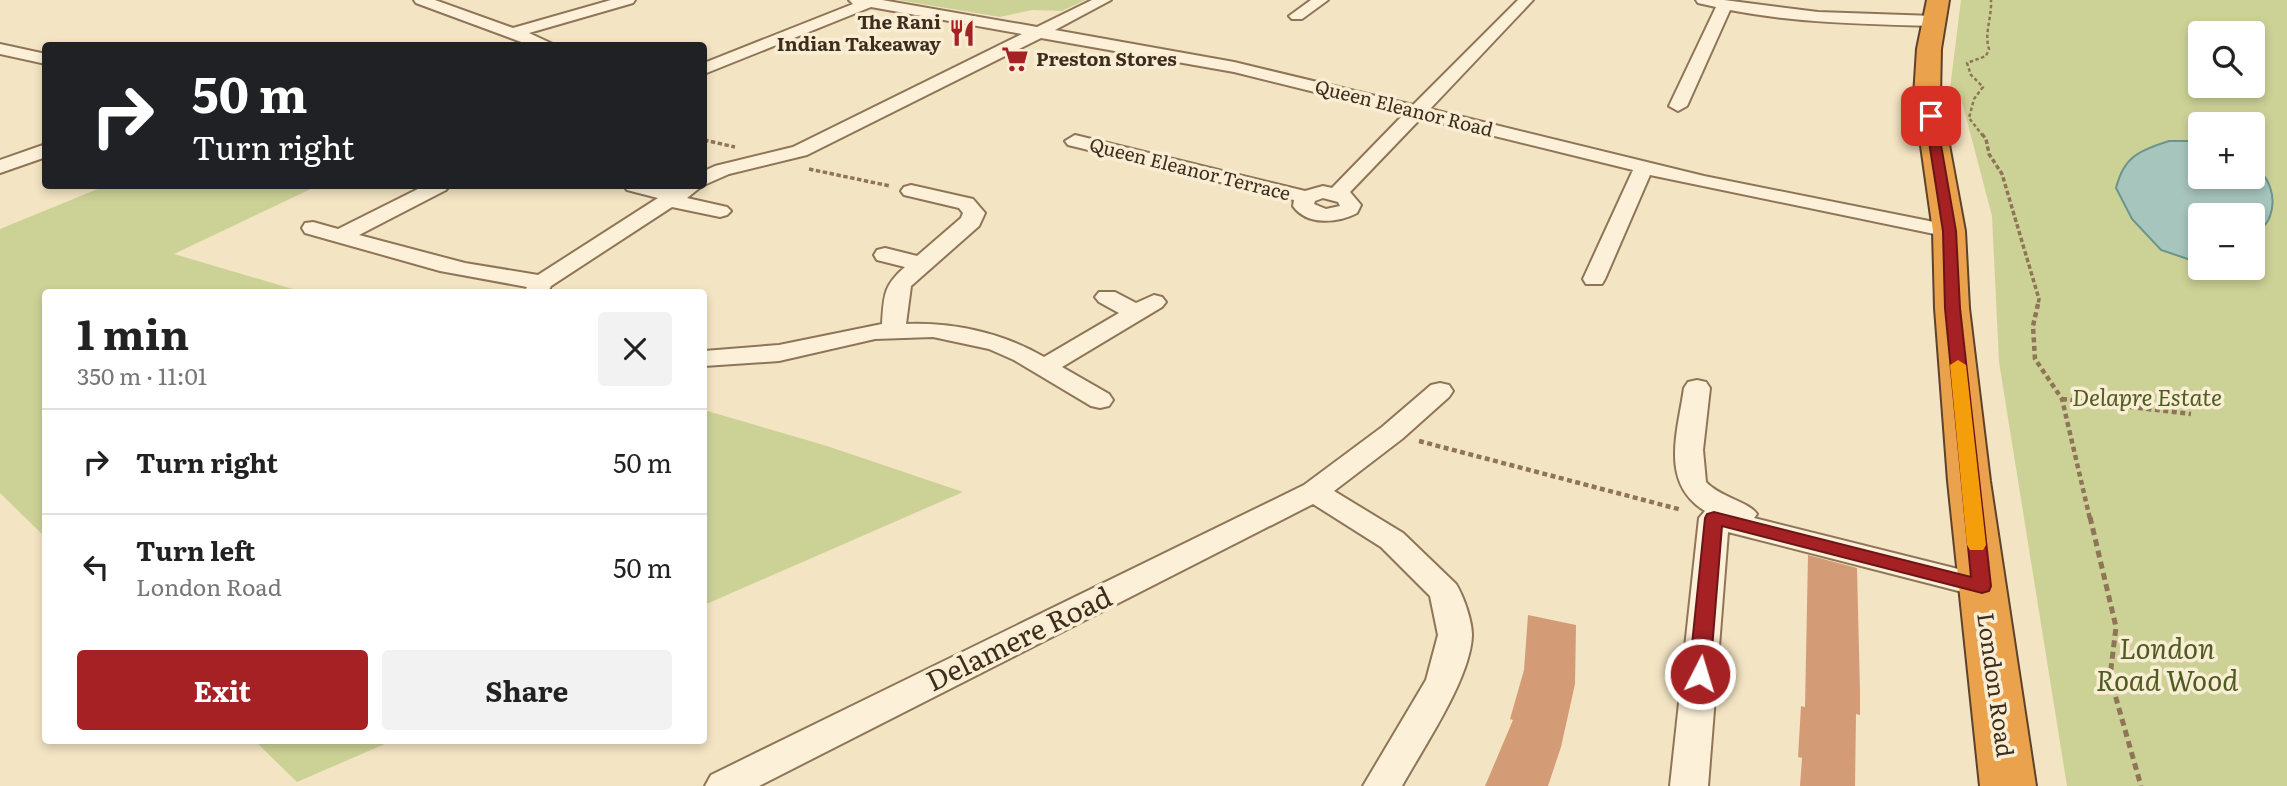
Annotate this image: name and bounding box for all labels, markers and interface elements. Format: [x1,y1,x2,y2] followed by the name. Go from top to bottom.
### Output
[777,7,941,57] place label: The Rani Indian Takeaway
[947,18,977,48] restaurant icon: The Rani Indian Takeaway
[2188,21,2265,280] map controls
[2188,21,2265,98] button: search
[1000,44,1030,74] supermarket icon: Preston Stores
[1036,44,1177,72] place label: Preston Stores
[192,55,308,128] text: 50 m
[77,70,168,161] icon: right
[1312,71,1497,143] street label: Queen Eleanor Road
[1901,86,1961,146] pin
[1912,97,1950,135] icon: arrive
[2188,112,2265,189] button: +
[192,122,354,170] text: Turn right
[1087,129,1294,207] street label: Queen Eleanor Terrace
[2188,203,2265,280] button: −
[77,301,189,363] text: 1 min
[598,312,672,386] button: close
[77,358,207,392] text: 350 m · 11:01
[2072,379,2222,413] park label: Delapre Estate
[136,442,278,481] text: Turn right
[613,442,672,481] text: 50 m
[77,443,115,481] icon: right
[136,530,255,569] text: Turn left
[613,547,672,586] text: 50 m
[77,548,115,586] icon: left
[136,569,282,603] text: London Road
[918,574,1118,700] street label: Delamere Road
[1970,610,2024,759] street label: London Road
[2096,626,2238,700] park label: London Road Wood
[1663,637,1737,711] position arrow
[77,650,368,730] button: Exit
[382,650,672,730] button: Share

